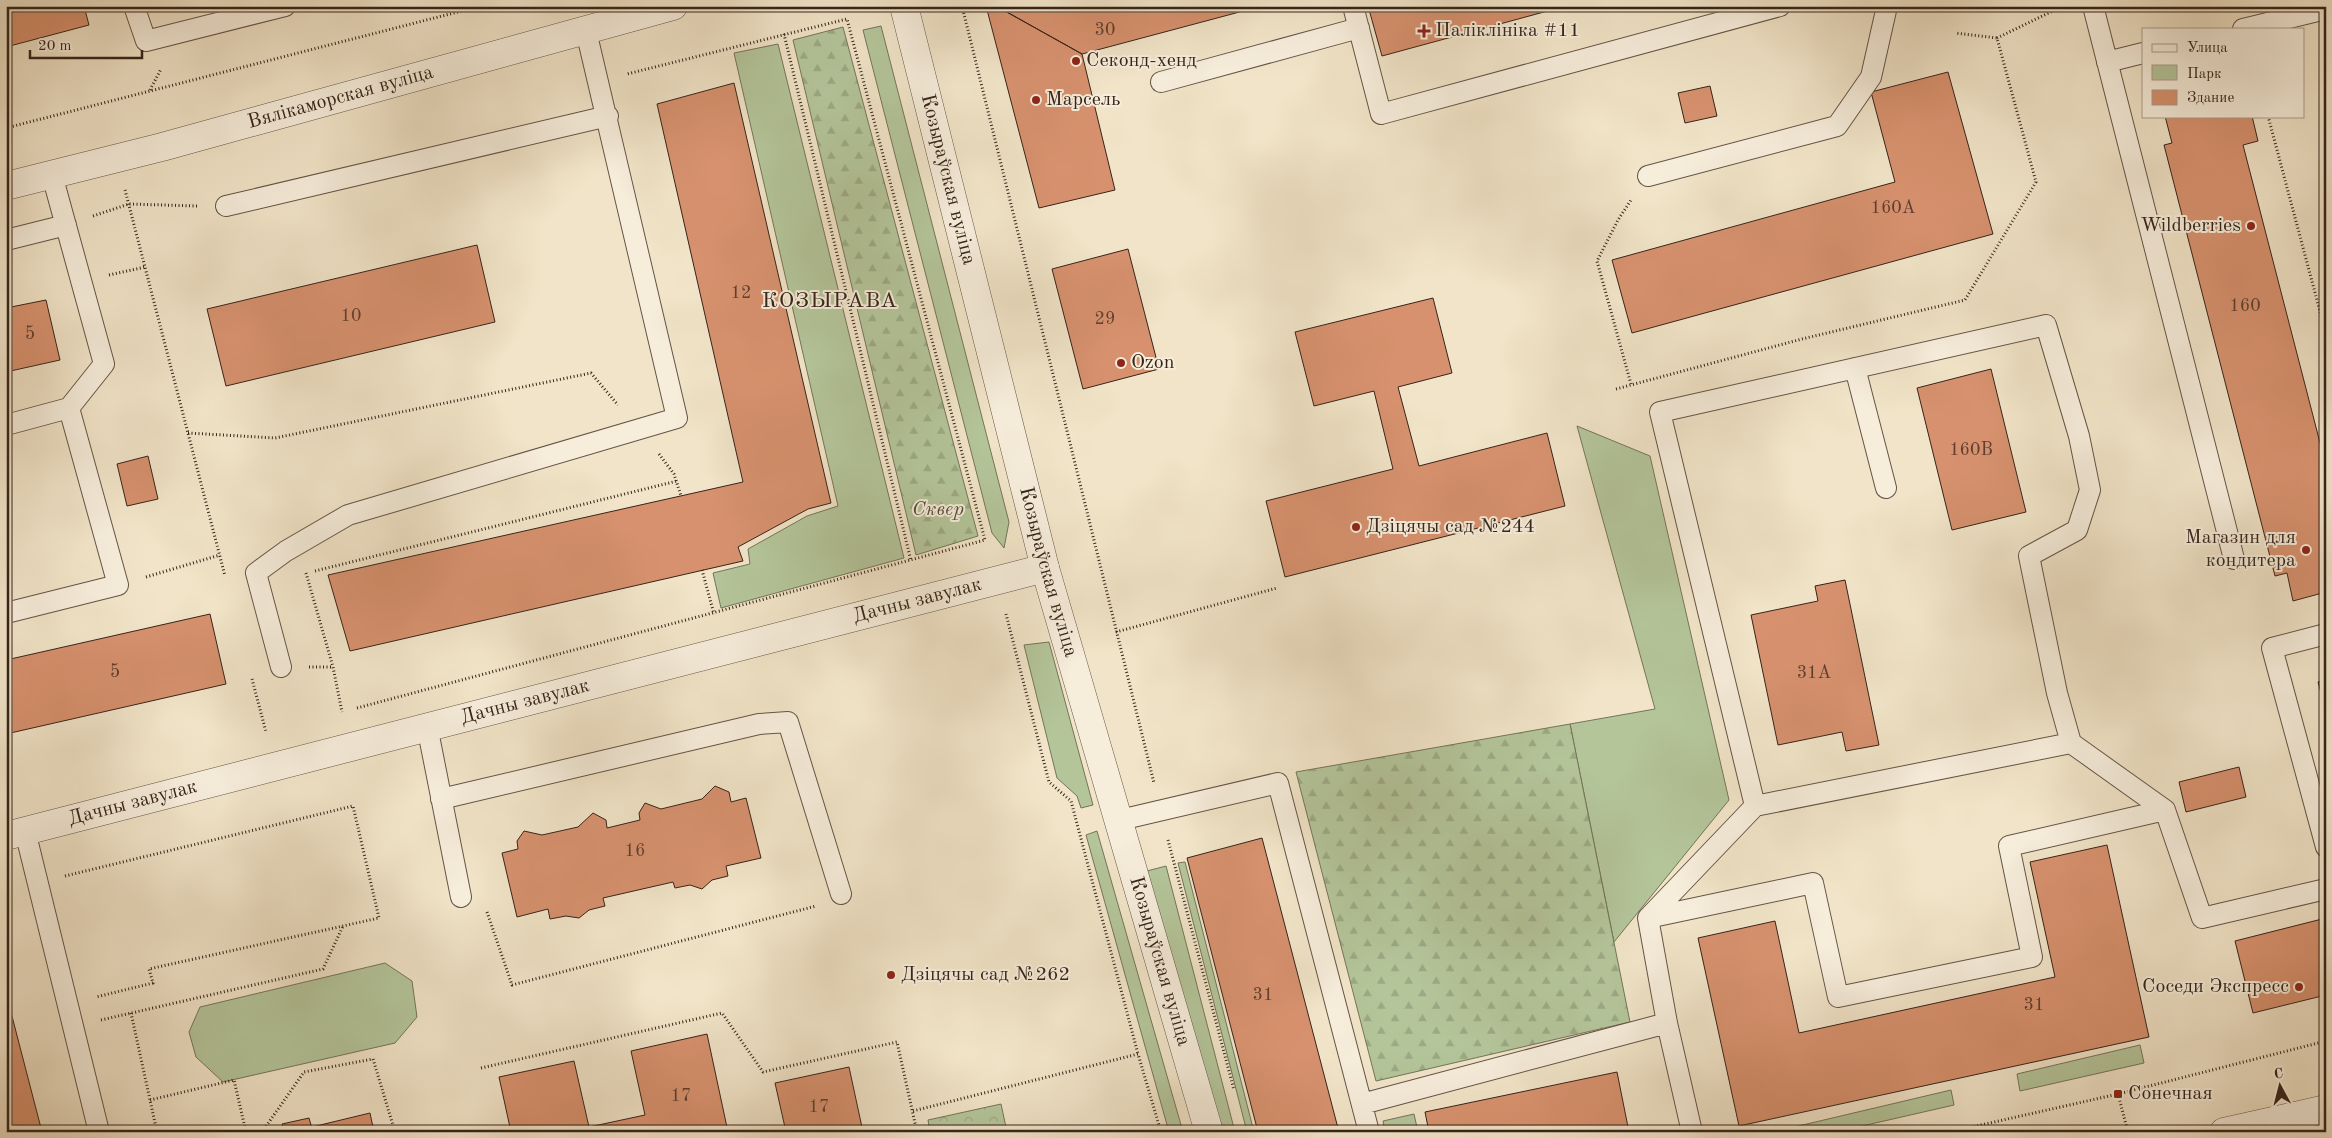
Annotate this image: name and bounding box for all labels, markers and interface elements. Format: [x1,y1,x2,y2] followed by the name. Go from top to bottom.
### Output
[1095,21,1115,39] house number: 30
[1435,21,1580,41] place label: Паліклініка #11
[1417,24,1431,38] marker: Паліклініка #11
[30,28,142,60] scale bar
[2142,28,2304,118] legend
[38,39,72,54] text: 20 m
[2187,41,2228,56] text: Улица
[1086,51,1197,71] place label: Секонд-хенд
[1070,55,1082,67] marker: Секонд-хенд
[246,63,436,133] street label: Вялікаморская вуліца
[2187,67,2222,82] text: Парк
[1046,90,1120,110] place label: Марсель
[2187,91,2234,106] text: Здание
[917,92,979,267] street label: Козыраўская вуліца
[1030,94,1042,106] marker: Марсель
[1870,199,1916,217] house number: 160А
[2140,216,2241,236] place label: Wildberries
[2245,220,2257,232] marker: Wildberries
[731,284,751,302] house number: 12
[762,290,898,312] district label: КОЗЫРАВА
[2229,297,2261,315] house number: 160
[341,307,361,325] house number: 10
[1095,310,1115,328] house number: 29
[25,325,35,343] house number: 5
[1131,353,1175,373] place label: Ozon
[1115,357,1127,369] marker: Ozon
[1949,441,1993,459] house number: 160В
[1015,485,1080,660] street label: Козыраўская вуліца
[912,500,964,520] park label: Сквер
[1366,517,1535,537] place label: Дзіцячы сад №244
[1350,521,1362,533] marker: Дзіцячы сад №244
[2185,528,2296,571] place label: Магазин для кондитера
[2300,544,2312,556] marker: Магазин для кондитера
[851,575,984,627] street label: Дачны завулак
[110,663,120,681] house number: 5
[1797,664,1832,682] house number: 31А
[459,676,592,728] street label: Дачны завулак
[66,777,199,829] street label: Дачны завулак
[625,842,645,860] house number: 16
[1125,874,1193,1048] street label: Козыраўская вуліца
[901,965,1070,985] place label: Дзіцячы сад №262
[885,969,897,981] marker: Дзіцячы сад №262
[2142,977,2289,997] place label: Соседи Экспресс
[2293,981,2305,993] marker: Соседи Экспресс
[1253,986,1273,1004] house number: 31
[2024,996,2044,1014] house number: 31
[2254,1060,2304,1110] north arrow
[2273,1067,2284,1082] text: С
[2128,1084,2213,1104] place label: Сонечная
[671,1087,691,1105] house number: 17
[2112,1088,2124,1100] marker: Сонечная
[809,1098,829,1116] house number: 17

